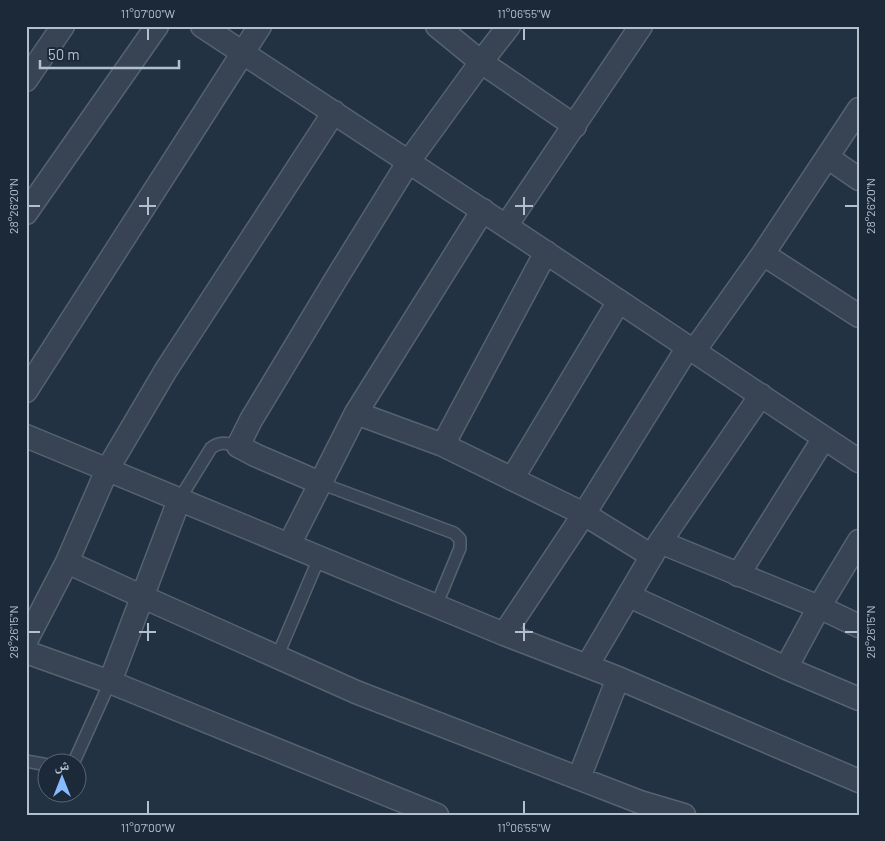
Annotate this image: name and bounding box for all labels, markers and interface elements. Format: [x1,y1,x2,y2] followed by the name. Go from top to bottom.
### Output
[121,6,176,20] text: 11°07'00"W
[497,6,551,20] text: 11°06'55"W
[40,38,179,70] scale bar
[48,45,80,63] text: 50 m
[6,178,20,234] text: 28°26'20"N
[863,178,877,234] text: 28°26'20"N
[6,605,20,659] text: 28°26'15"N
[863,605,877,659] text: 28°26'15"N
[38,754,88,804] north arrow
[55,756,70,774] text: ش
[121,820,176,834] text: 11°07'00"W
[497,820,551,834] text: 11°06'55"W

